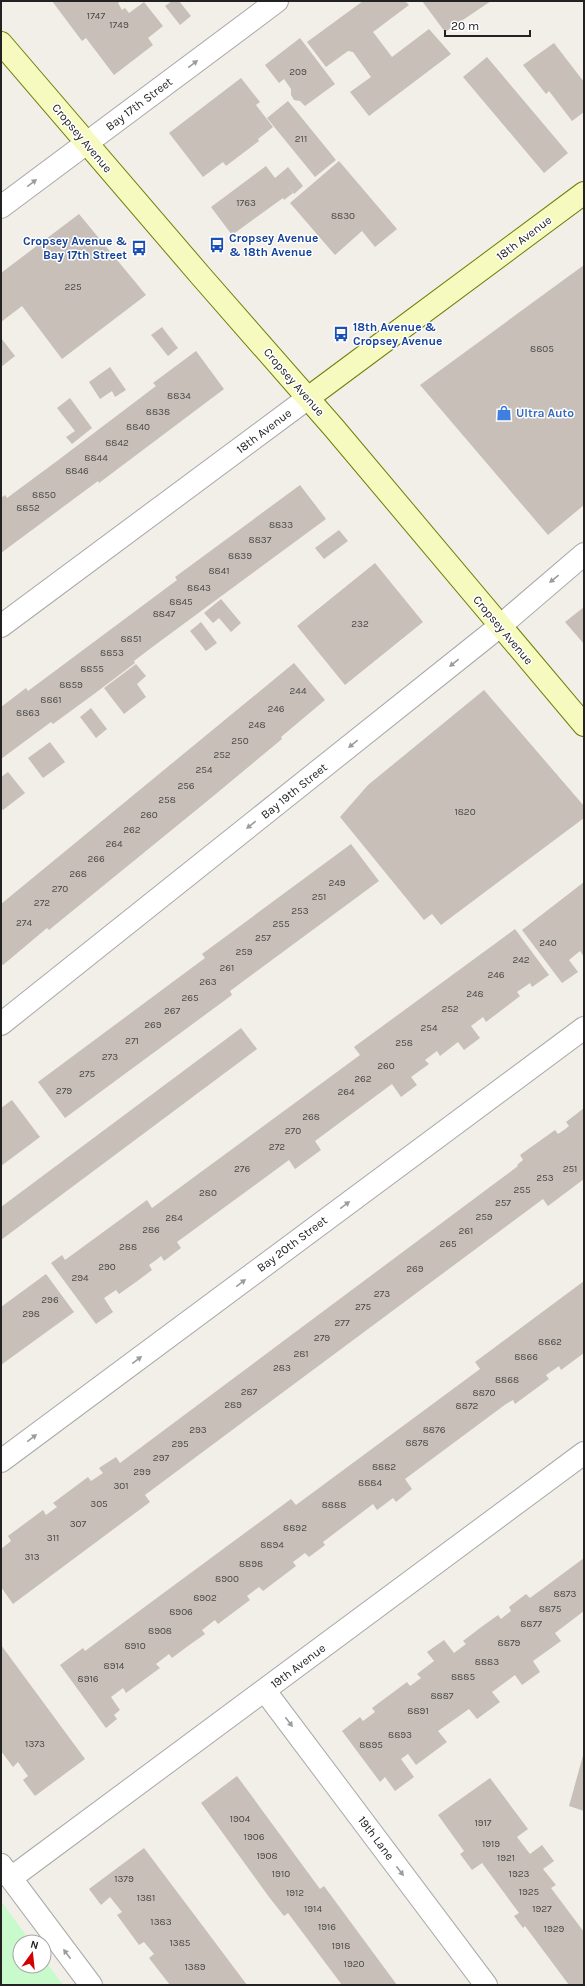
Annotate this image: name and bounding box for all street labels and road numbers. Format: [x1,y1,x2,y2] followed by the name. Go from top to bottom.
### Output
[103,74,175,134] street label: Bay 17th Street
[49,101,115,175] street label: Cropsey Avenue
[494,213,554,263] street label: 18th Avenue
[261,345,327,419] street label: Cropsey Avenue
[234,406,294,456] street label: 18th Avenue
[470,593,536,667] street label: Cropsey Avenue
[258,760,330,822] street label: Bay 19th Street
[254,1213,330,1275] street label: Bay 20th Street
[268,1641,328,1691] street label: 19th Avenue
[355,1813,397,1863] street label: 19th Lane

